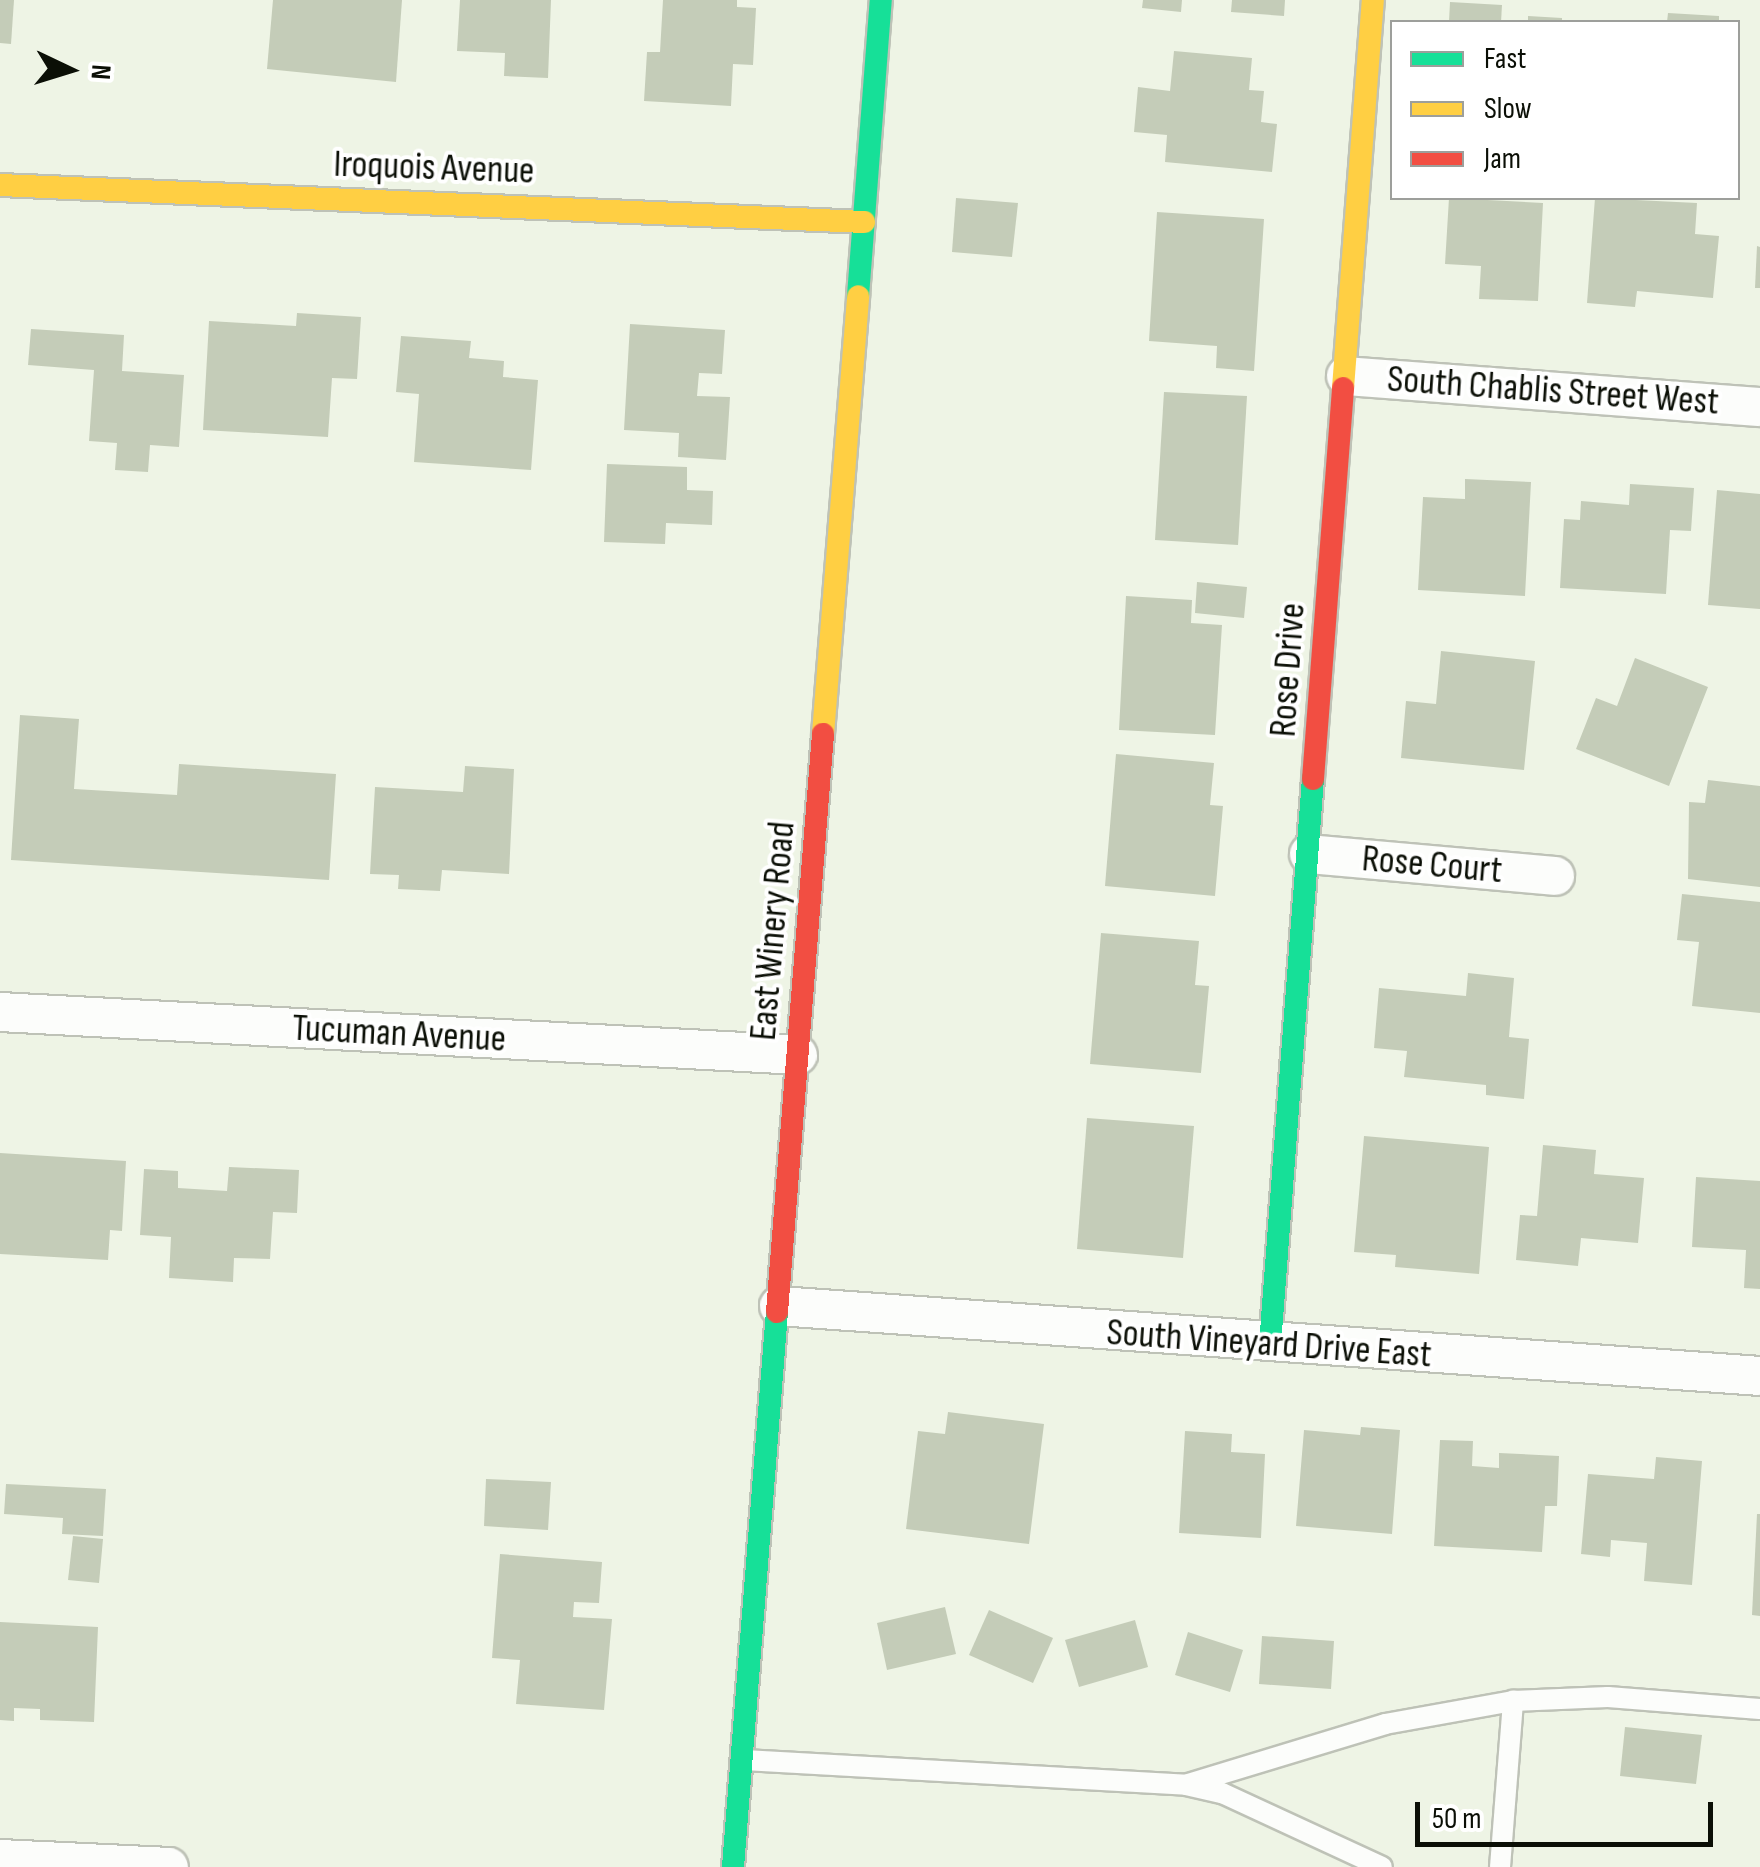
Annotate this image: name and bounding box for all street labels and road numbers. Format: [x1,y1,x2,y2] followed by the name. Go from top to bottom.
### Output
[333,142,535,194] street label: Iroquois Avenue
[1386,357,1720,425] street label: South Chablis Street West
[1261,601,1315,739] street label: Rose Drive
[741,820,805,1042] street label: East Winery Road
[1360,836,1504,894] street label: Rose Court
[291,1006,507,1062] street label: Tucuman Avenue
[1105,1310,1433,1378] street label: South Vineyard Drive East

